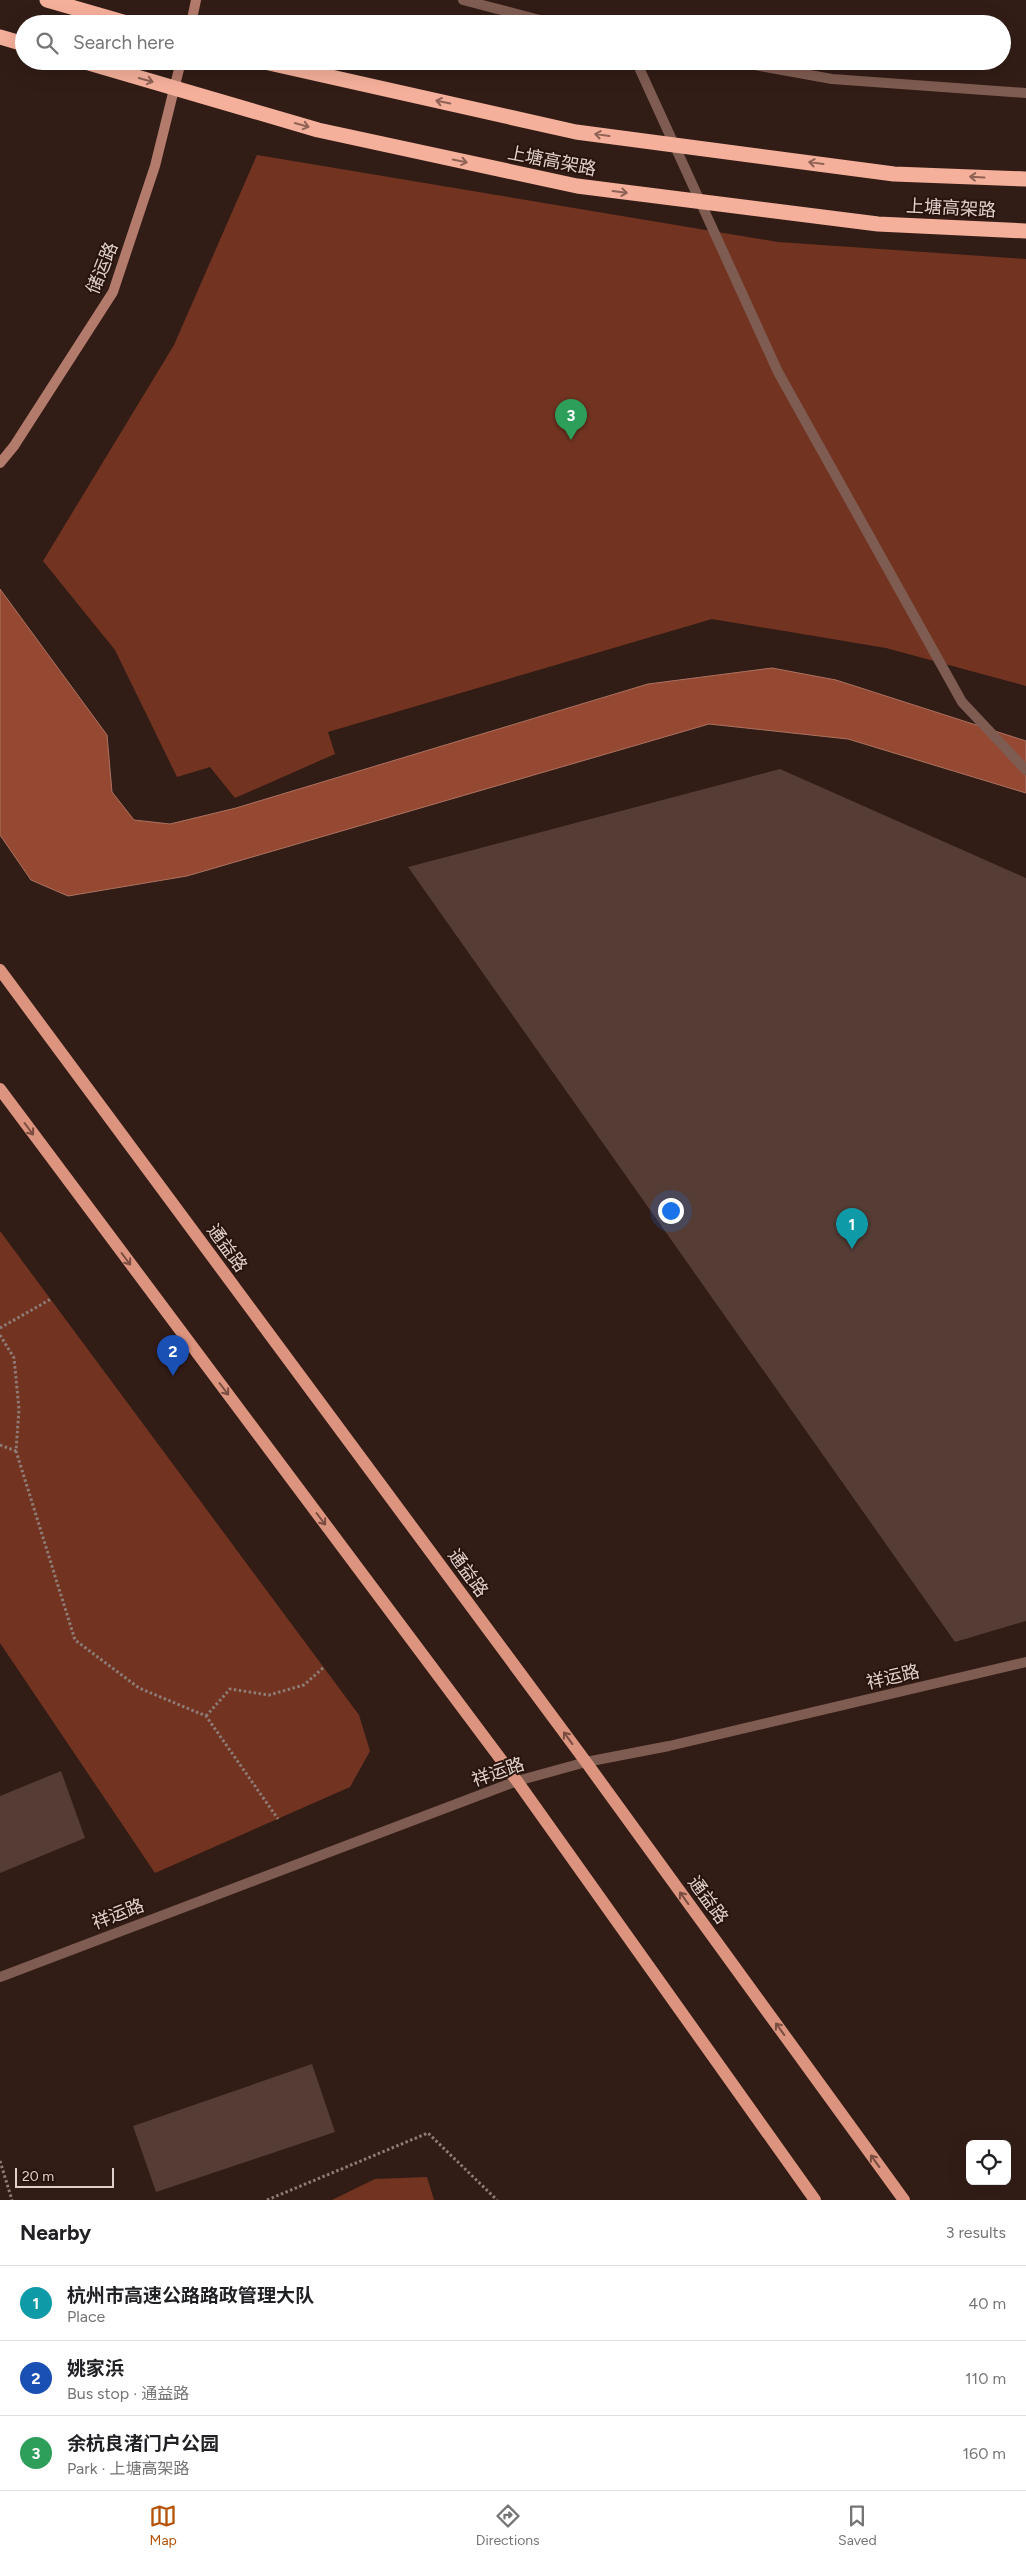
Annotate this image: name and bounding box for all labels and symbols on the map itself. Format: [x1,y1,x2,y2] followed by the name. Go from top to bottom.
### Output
[137,75,153,85] one-way arrow
[436,97,452,106] one-way arrow
[293,120,309,130] one-way arrow
[595,130,611,140] one-way arrow
[506,142,598,180] street label: 上塘高架路
[452,157,468,166] one-way arrow
[808,158,824,168] one-way arrow
[970,173,986,182] one-way arrow
[611,187,627,197] one-way arrow
[905,195,997,221] street label: 上塘高架路
[82,239,122,297] street label: 储运路
[555,399,587,440] pin: 3
[24,1122,34,1136] one-way arrow
[658,1198,684,1224] your location
[836,1208,868,1249] pin: 1
[202,1220,252,1276] street label: 通益路
[121,1252,132,1265] one-way arrow
[157,1335,189,1376] pin: 2
[218,1382,229,1395] one-way arrow
[316,1512,326,1526] one-way arrow
[443,1545,493,1601] street label: 通益路
[864,1660,922,1694] street label: 祥运路
[563,1731,573,1745] one-way arrow
[469,1753,527,1791] street label: 祥运路
[683,1872,733,1928] street label: 通益路
[679,1891,689,1905] one-way arrow
[89,1894,147,1934] street label: 祥运路
[775,2022,785,2036] one-way arrow
[870,2154,881,2168] one-way arrow
[15,2165,114,2188] scale bar

